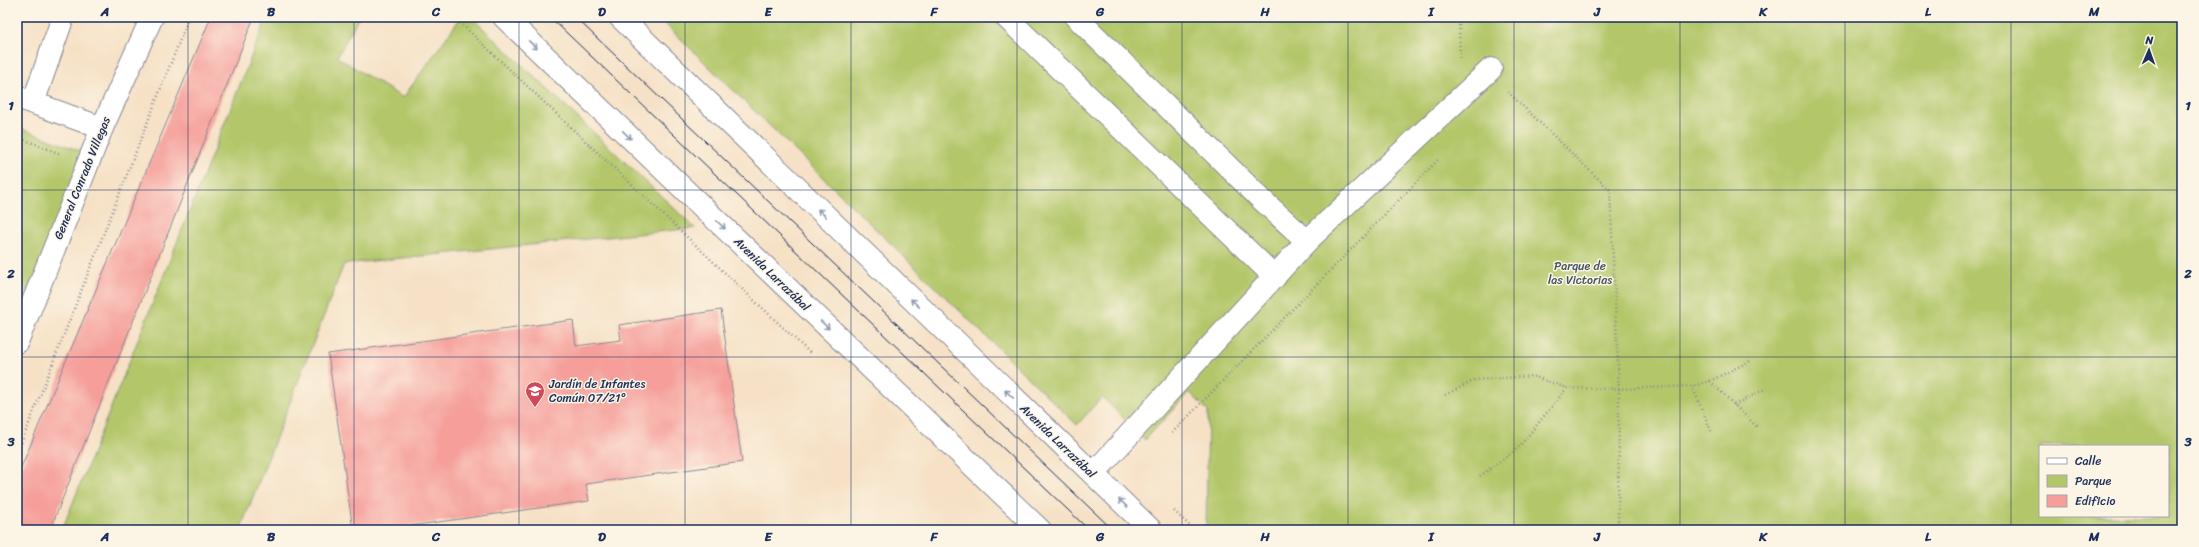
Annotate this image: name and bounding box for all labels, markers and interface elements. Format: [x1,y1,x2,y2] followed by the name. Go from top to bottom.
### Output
[100,0,109,23] text: A
[267,0,276,23] text: B
[431,0,441,23] text: C
[598,0,606,23] text: D
[764,0,773,23] text: E
[929,0,938,23] text: F
[1095,0,1105,23] text: G
[1259,0,1270,23] text: H
[1427,0,1435,23] text: I
[1593,0,1601,23] text: J
[1758,0,1768,23] text: K
[1925,0,1932,23] text: L
[2088,0,2100,23] text: M
[2129,30,2169,70] north arrow
[2144,31,2154,50] text: N
[528,41,539,50] one-way arrow
[8,94,14,117] text: 1
[2185,94,2191,117] text: 1
[47,113,117,243] street label: General Conrado Villegas
[622,130,632,140] one-way arrow
[817,208,827,218] one-way arrow
[716,220,726,230] one-way arrow
[728,231,816,317] street label: Avenida Larrazábal
[1548,255,1612,291] park label: Parque de las Victorias
[6,262,15,285] text: 2
[2183,262,2192,285] text: 2
[910,298,920,308] one-way arrow
[820,320,830,330] one-way arrow
[548,373,645,409] place label: Jardín de Infantes Común 07/21°
[524,380,546,408] school or university icon: Jardín de Infantes Común 07/21°
[1004,389,1014,398] one-way arrow
[1014,398,1102,484] street label: Avenida Larrazábal
[6,430,15,453] text: 3
[2183,430,2192,453] text: 3
[2039,445,2169,517] legend
[2075,450,2102,472] text: Calle
[2075,470,2112,492] text: Parque
[2075,490,2115,512] text: Edificio
[1118,498,1128,508] one-way arrow
[100,525,109,547] text: A
[267,525,276,547] text: B
[431,525,441,547] text: C
[598,525,606,547] text: D
[764,525,773,547] text: E
[929,525,938,547] text: F
[1095,525,1105,547] text: G
[1259,525,1270,547] text: H
[1427,525,1435,547] text: I
[1593,525,1601,547] text: J
[1758,525,1768,547] text: K
[1925,525,1932,547] text: L
[2088,525,2100,547] text: M

